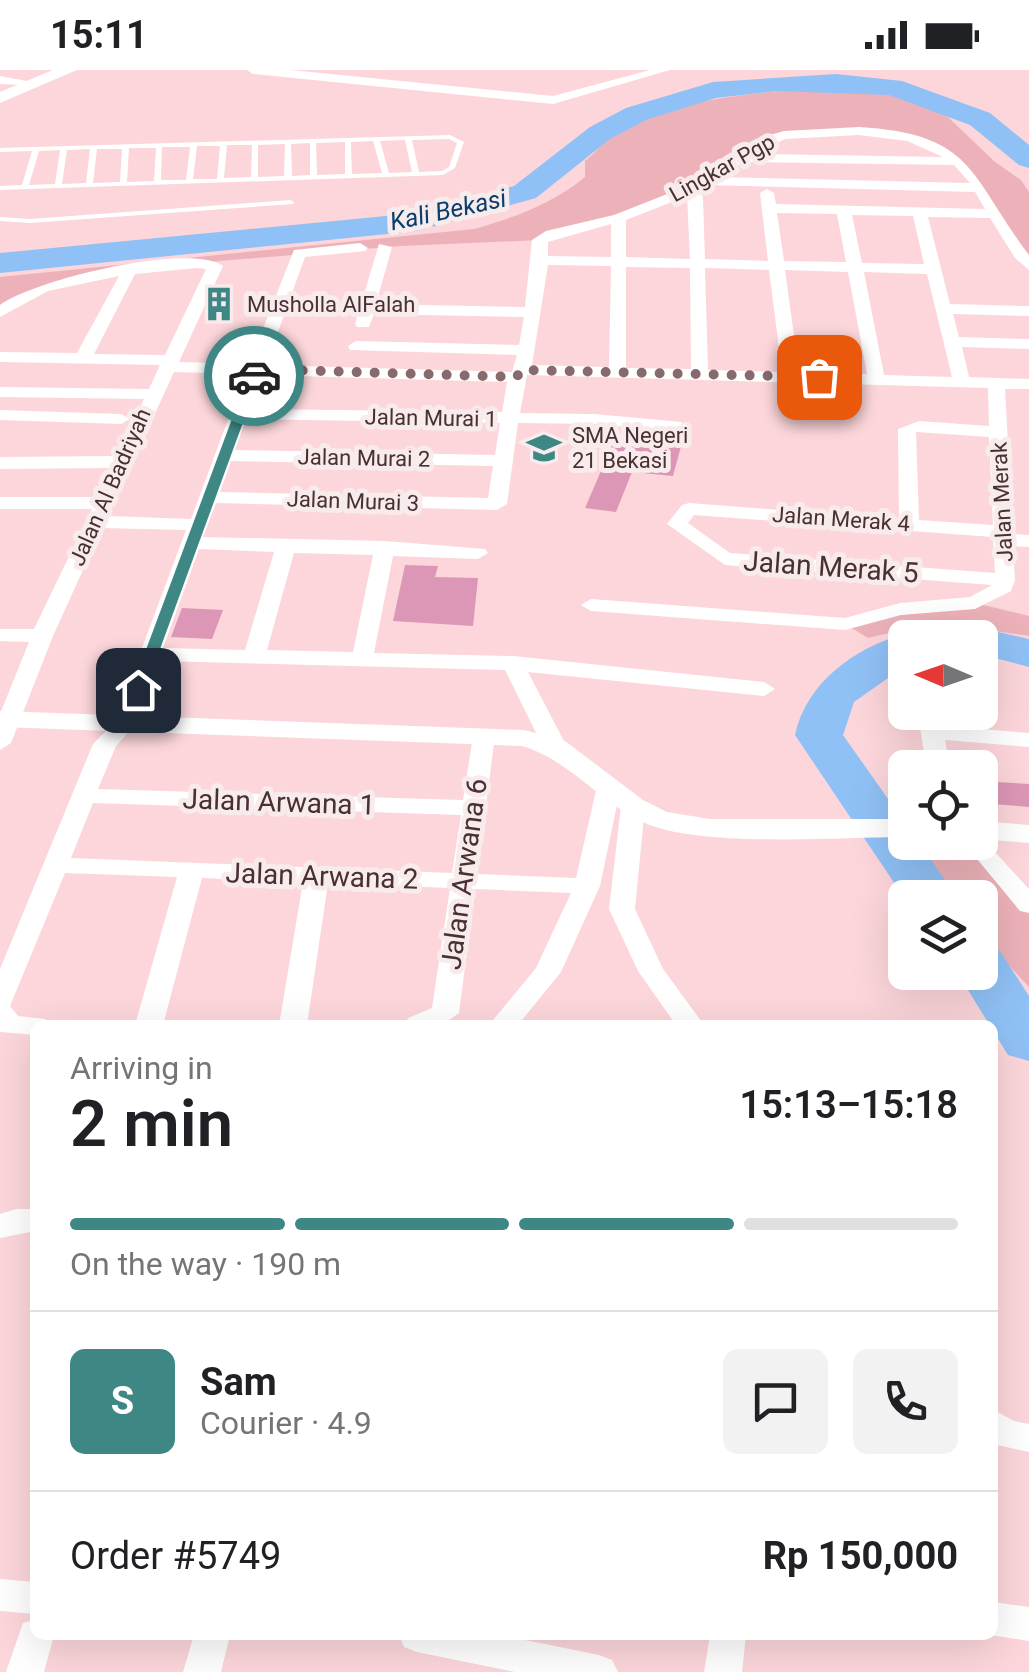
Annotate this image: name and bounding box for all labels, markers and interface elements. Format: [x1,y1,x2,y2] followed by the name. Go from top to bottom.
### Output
[50,13,148,57] text: 15:11
[665,129,779,207] street label: Lingkar Pgp
[387,184,509,236] water label: Kali Bekasi
[200,285,238,323] building icon: Musholla AlFalah
[247,292,415,317] place label: Musholla AlFalah
[204,326,304,426] courier
[777,335,862,420] pin
[227,349,282,404] icon: car
[792,350,847,405] icon: bag
[365,404,497,432] street label: Jalan Murai 1
[64,405,156,569] street label: Jalan Al Badriyah
[572,423,688,473] place label: SMA Negeri 21 Bekasi
[525,429,563,467] school or university icon: SMA Negeri 21 Bekasi
[986,441,1018,563] street label: Jalan Merak
[298,444,430,472] street label: Jalan Murai 2
[286,486,420,516] street label: Jalan Murai 3
[771,502,911,536] street label: Jalan Merak 4
[742,544,920,590] street label: Jalan Merak 5
[888,620,998,730] north arrow
[888,620,998,990] map controls
[96,648,181,733] pin
[111,663,166,718] icon: home
[888,750,998,860] button: locate
[434,776,494,972] street label: Jalan Arwana 6
[182,782,376,822] street label: Jalan Arwana 1
[225,856,419,896] street label: Jalan Arwana 2
[888,880,998,990] button: layers
[70,1049,213,1087] text: Arriving in
[739,1083,958,1127] text: 15:13–15:18
[70,1086,233,1162] text: 2 min
[70,1245,341,1283] text: On the way · 190 m
[723,1349,828,1454] button: chat
[853,1349,958,1454] button: phone
[200,1360,277,1404] text: Sam
[111,1379,134,1423] text: S
[200,1404,372,1442] text: Courier · 4.9
[70,1534,281,1578] text: Order #5749
[763,1534,958,1578] text: Rp 150,000

